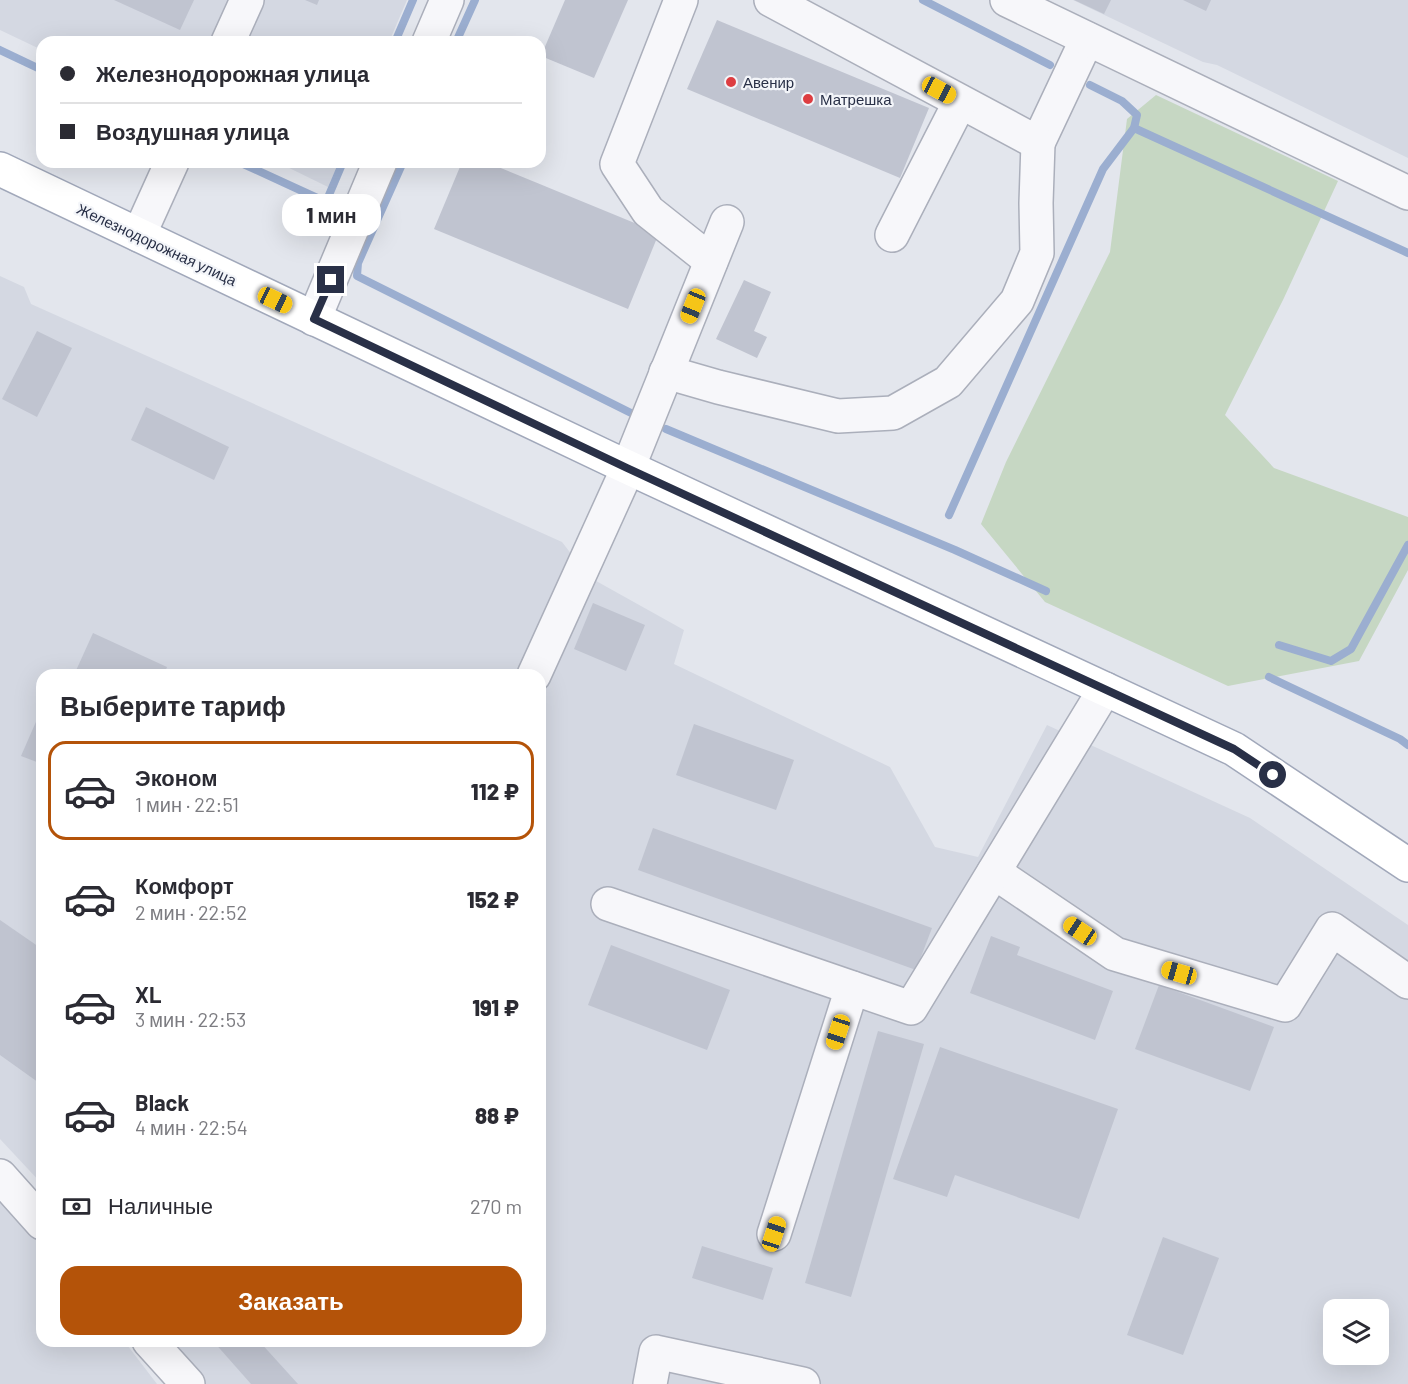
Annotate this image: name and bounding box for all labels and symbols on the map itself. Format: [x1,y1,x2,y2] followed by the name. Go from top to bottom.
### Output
[743,73,794,91] place label: Авенир
[919,74,959,106] car
[724,75,738,89] marker: Авенир
[820,90,892,108] place label: Матрешка
[801,92,815,106] marker: Матрешка
[282,193,380,235] callout: 1 мин
[74,199,240,289] street label: Железнодорожная улица
[317,266,344,293] route end
[255,284,295,316] car
[678,286,708,326] car
[1259,761,1286,788] route start
[1060,913,1100,949] car
[1159,959,1199,987] car
[824,1012,852,1052] car
[760,1214,788,1254] car

